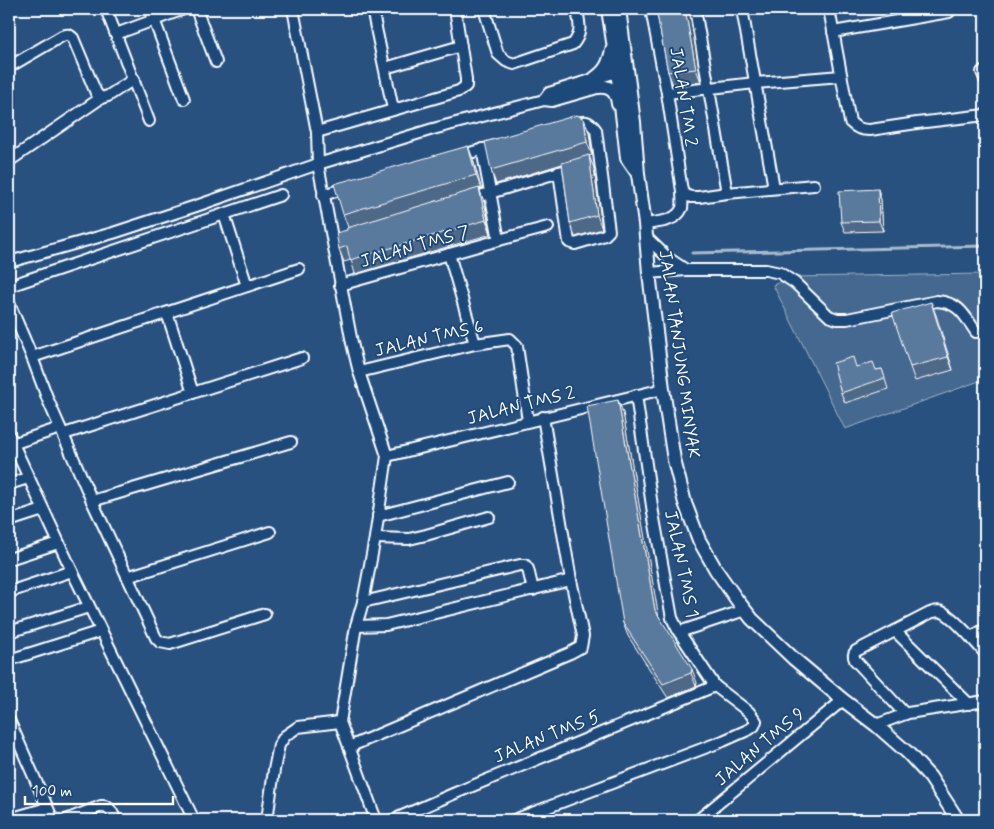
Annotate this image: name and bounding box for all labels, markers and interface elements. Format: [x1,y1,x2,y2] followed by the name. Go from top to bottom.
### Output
[663,46,703,149] street label: JALAN TM 2
[358,220,472,274] street label: JALAN TMS 7
[653,248,705,460] street label: JALAN TANJUNG MINYAK
[372,315,486,363] street label: JALAN TMS 6
[465,381,578,431] street label: JALAN TMS 2
[658,508,704,620] street label: JALAN TMS 1
[710,702,810,792] street label: JALAN TMS 9
[490,705,604,769] street label: JALAN TMS 5
[25,774,172,806] scale bar
[32,782,72,802] text: 100 m

